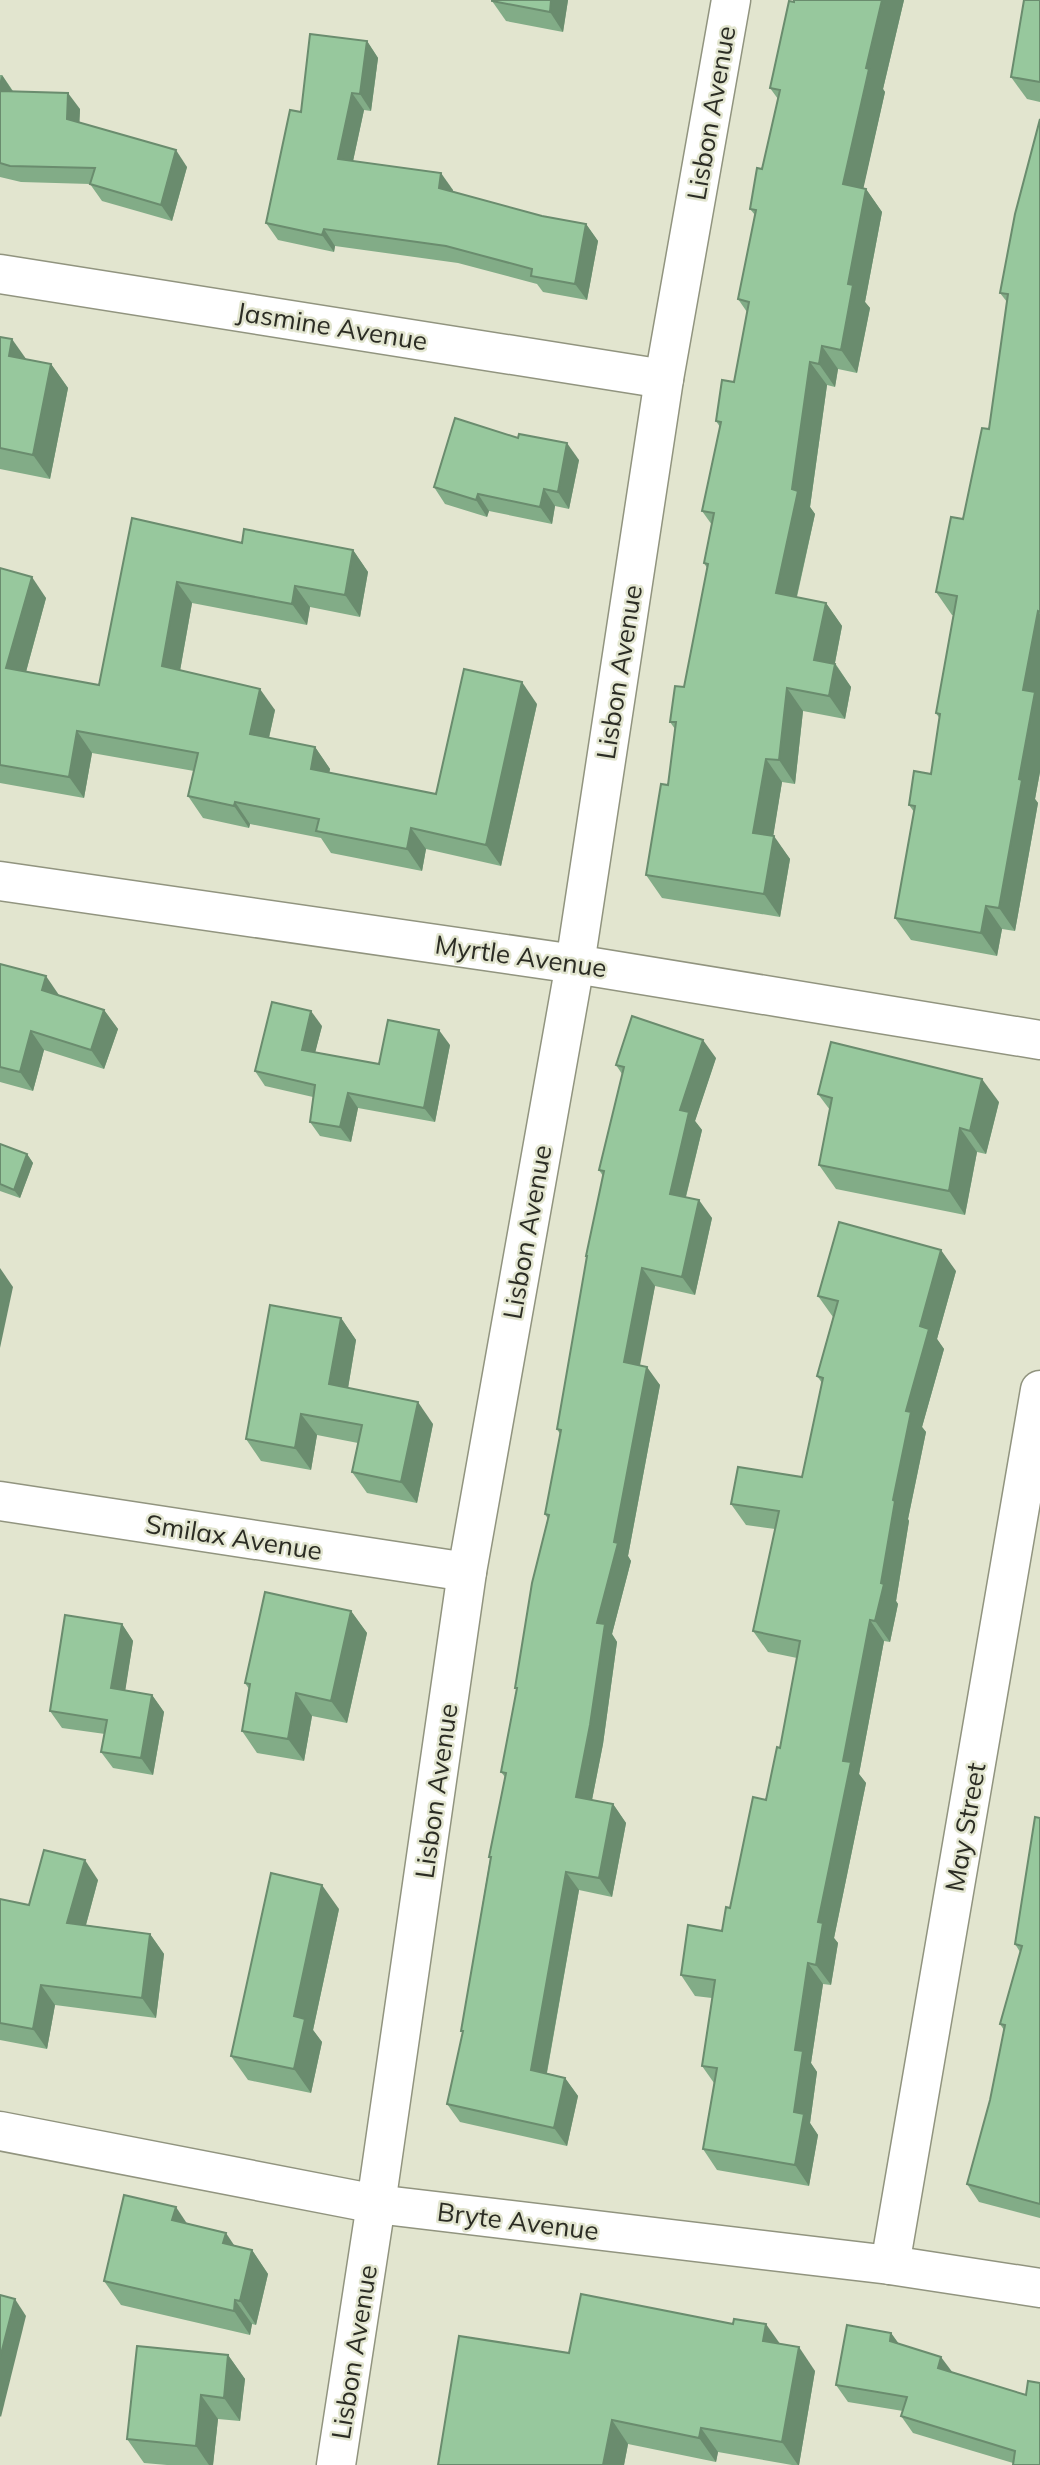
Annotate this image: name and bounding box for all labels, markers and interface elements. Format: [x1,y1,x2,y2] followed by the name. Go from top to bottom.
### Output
[679,23,743,203] street label: Lisbon Avenue
[234,295,430,357] street label: Jasmine Avenue
[589,582,649,762] street label: Lisbon Avenue
[433,928,609,984] street label: Myrtle Avenue
[495,1142,559,1322] street label: Lisbon Avenue
[143,1507,325,1567] street label: Smilax Avenue
[407,1701,465,1881] street label: Lisbon Avenue
[937,1760,993,1894] street label: May Street
[435,2195,601,2247] street label: Bryte Avenue
[324,2262,384,2442] street label: Lisbon Avenue

